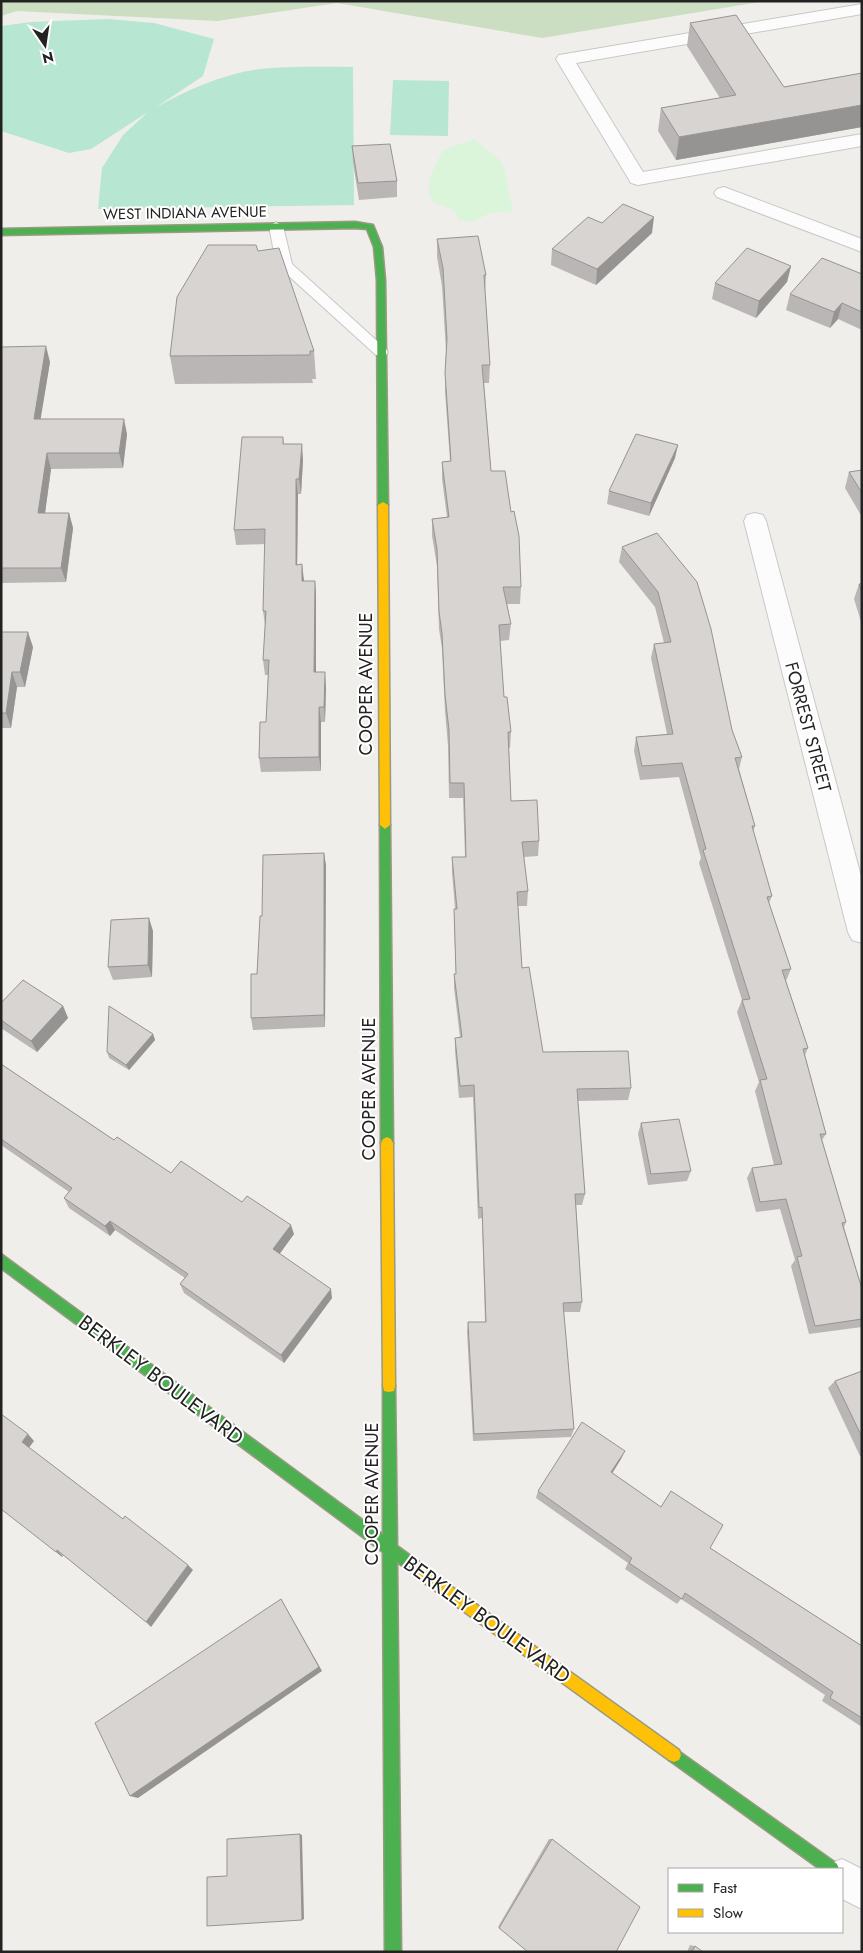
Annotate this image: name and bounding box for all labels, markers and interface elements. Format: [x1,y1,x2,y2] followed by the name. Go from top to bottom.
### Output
[20,20,70,70] north arrow
[40,47,56,69] text: N
[103,201,267,225] street label: WEST INDIANA AVENUE
[353,613,379,756] street label: COOPER AVENUE
[778,659,838,795] street label: FORREST STREET
[356,1018,382,1161] street label: COOPER AVENUE
[72,1308,250,1452] street label: BERKLEY BOULEVARD
[359,1423,385,1566] street label: COOPER AVENUE
[397,1549,577,1691] street label: BERKLEY BOULEVARD
[668,1868,843,1933] legend
[713,1877,737,1899] text: Fast
[713,1902,744,1924] text: Slow

